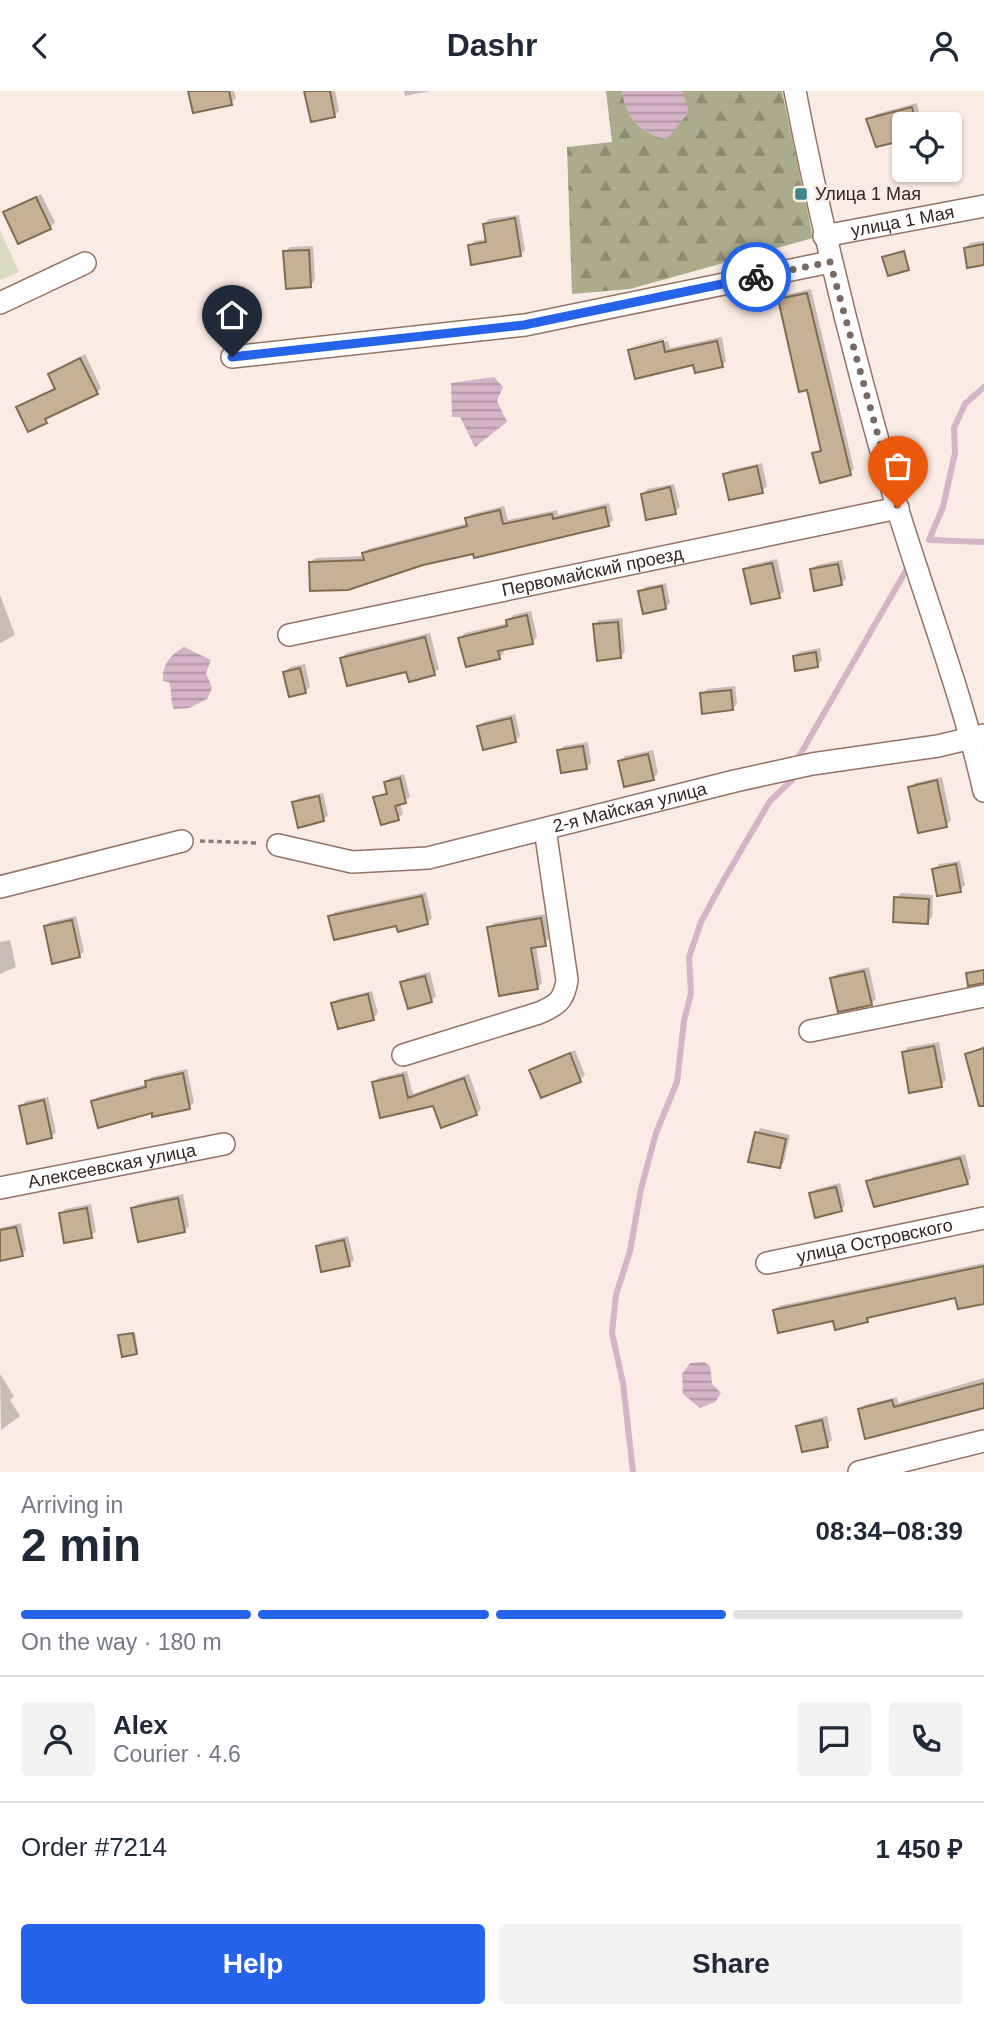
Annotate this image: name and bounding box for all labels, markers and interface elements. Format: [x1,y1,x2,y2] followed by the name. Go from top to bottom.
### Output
[21,27,59,65] icon: back
[447,27,537,63] text: Dashr
[925,27,963,65] icon: person
[892,112,962,182] map controls
[892,112,962,182] button: locate
[815,184,921,204] place label: Улица 1 Мая
[793,186,809,202] marker: Улица 1 Мая
[849,202,956,241] street label: улица 1 Мая
[721,242,791,312] courier
[737,258,775,296] icon: bike
[202,285,262,357] pin
[213,296,251,334] icon: home
[868,436,928,508] pin
[879,447,917,485] icon: bag
[500,543,685,600] street label: Первомайский проезд
[551,778,710,836] street label: 2-я Майская улица
[26,1140,198,1192] street label: Алексеевская улица
[795,1215,954,1267] street label: улица Островского
[21,1492,123,1518] text: Arriving in
[816,1516,963,1546] text: 08:34–08:39
[21,1519,141,1571] text: 2 min
[21,1629,222,1655] text: On the way · 180 m
[21,1702,95,1776] button: person
[797,1702,871,1776] button: chat
[889,1702,963,1776] button: phone
[113,1710,168,1740] text: Alex
[113,1741,241,1767] text: Courier · 4.6
[21,1832,167,1862] text: Order #7214
[876,1834,963,1864] text: 1 450 ₽
[21,1924,485,2004] button: Help
[499,1924,963,2004] button: Share

